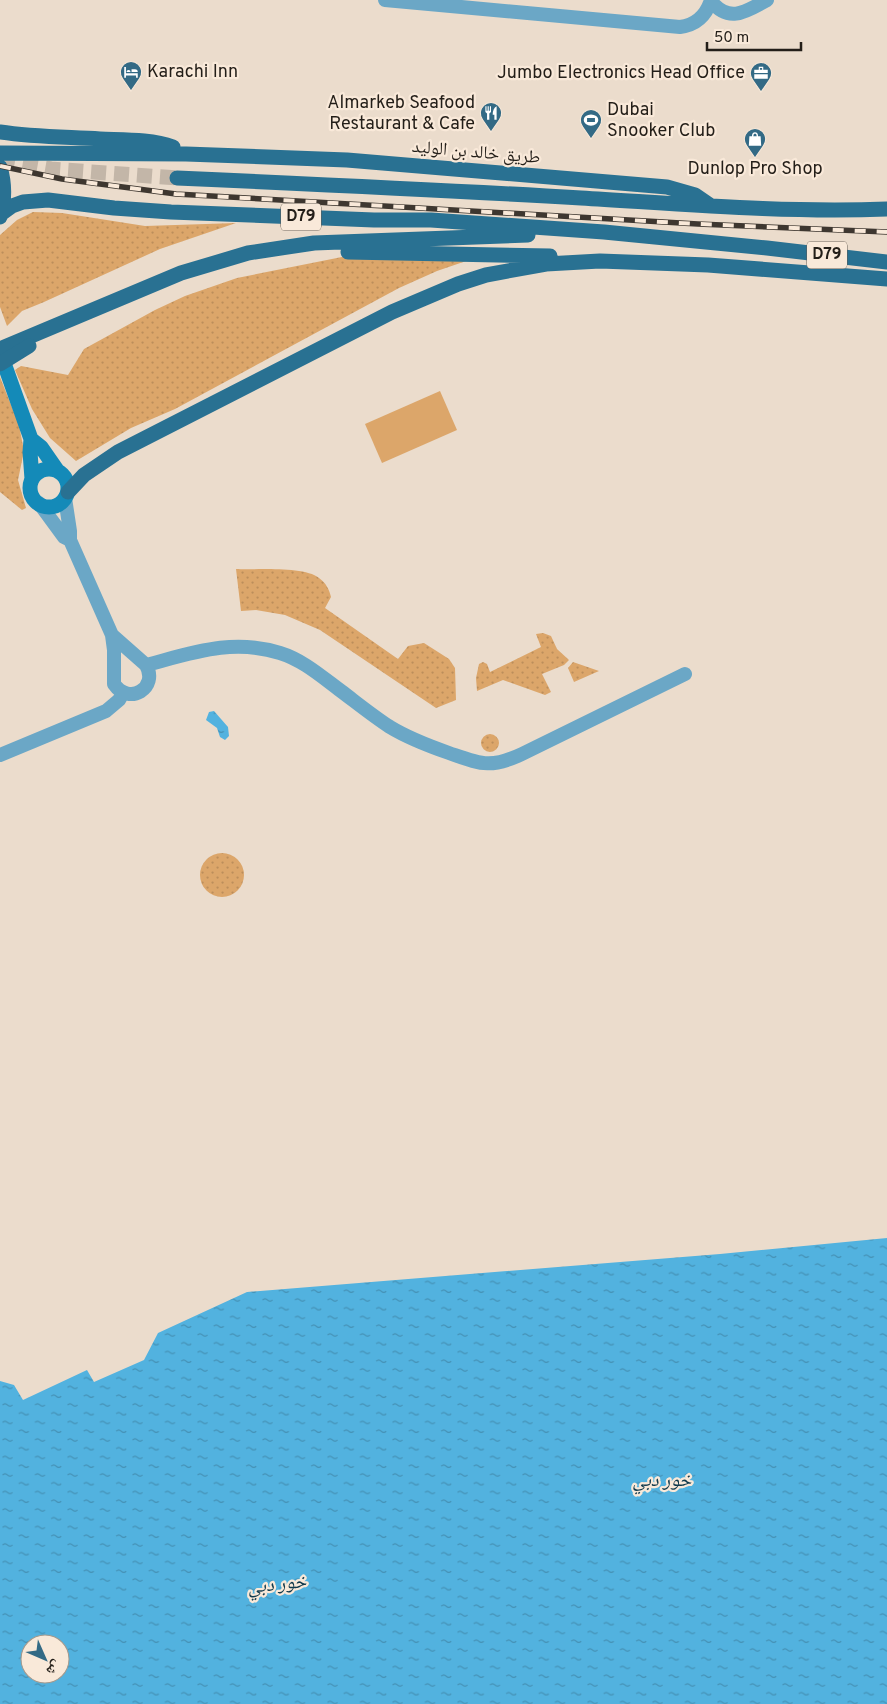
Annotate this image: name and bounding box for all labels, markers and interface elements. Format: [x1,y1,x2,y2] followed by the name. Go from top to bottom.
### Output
[707,20,801,52] scale bar
[714,29,749,48] text: 50 m
[119,60,143,91] hotel icon: Karachi Inn
[147,61,238,84] place label: Karachi Inn
[749,61,773,92] office icon: Jumbo Electronics Head Office
[497,62,745,85] place label: Jumbo Electronics Head Office
[327,92,475,136] place label: Almarkeb Seafood Restaurant & Cafe
[607,99,715,143] place label: Dubai Snooker Club
[479,101,503,132] restaurant icon: Almarkeb Seafood Restaurant & Cafe
[579,108,603,139] sports icon: Dubai Snooker Club
[743,127,767,158] shop icon: Dunlop Pro Shop
[411,136,541,170] street label: طريق خالد بن الوليد
[687,158,823,181] place label: Dunlop Pro Shop
[281,203,321,230] road number: D79
[807,242,847,268] road number: D79
[633,1469,692,1495] water label: خور دبي
[247,1570,309,1602] water label: خور دبي
[20,1634,70,1684] north arrow
[42,1656,64,1678] text: ش

